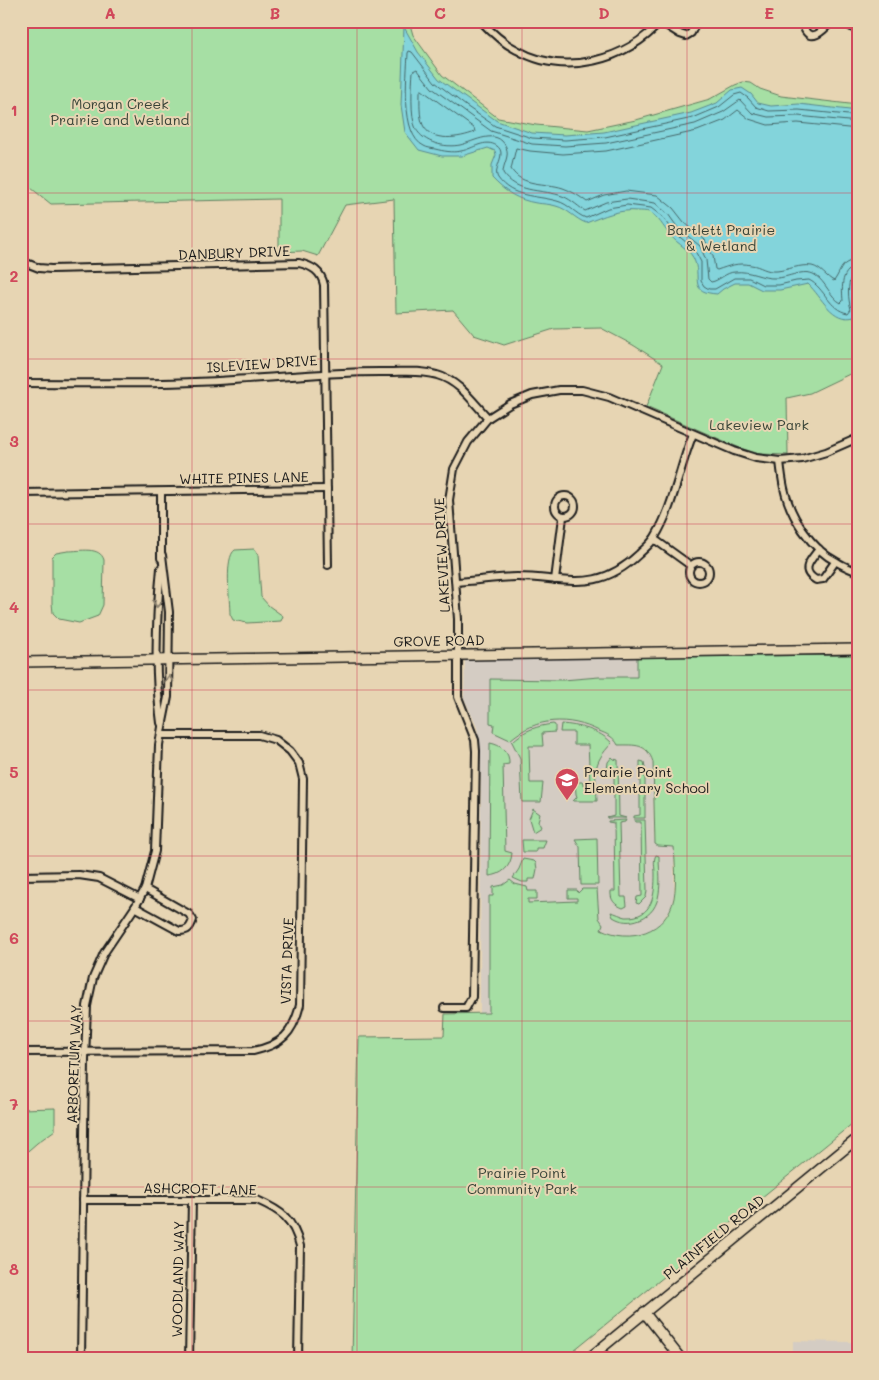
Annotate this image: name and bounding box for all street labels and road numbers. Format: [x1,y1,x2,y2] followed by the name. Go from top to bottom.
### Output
[178,241,290,264] street label: DANBURY DRIVE
[206,350,318,377] street label: ISLEVIEW DRIVE
[179,467,309,488] street label: WHITE PINES LANE
[429,497,454,613] street label: LAKEVIEW DRIVE
[393,630,485,651] street label: GROVE ROAD
[275,917,298,1005] street label: VISTA DRIVE
[62,1004,85,1124] street label: ARBORETUM WAY
[143,1178,257,1199] street label: ASHCROFT LANE
[659,1190,768,1283] street label: PLAINFIELD ROAD
[167,1220,188,1338] street label: WOODLAND WAY

